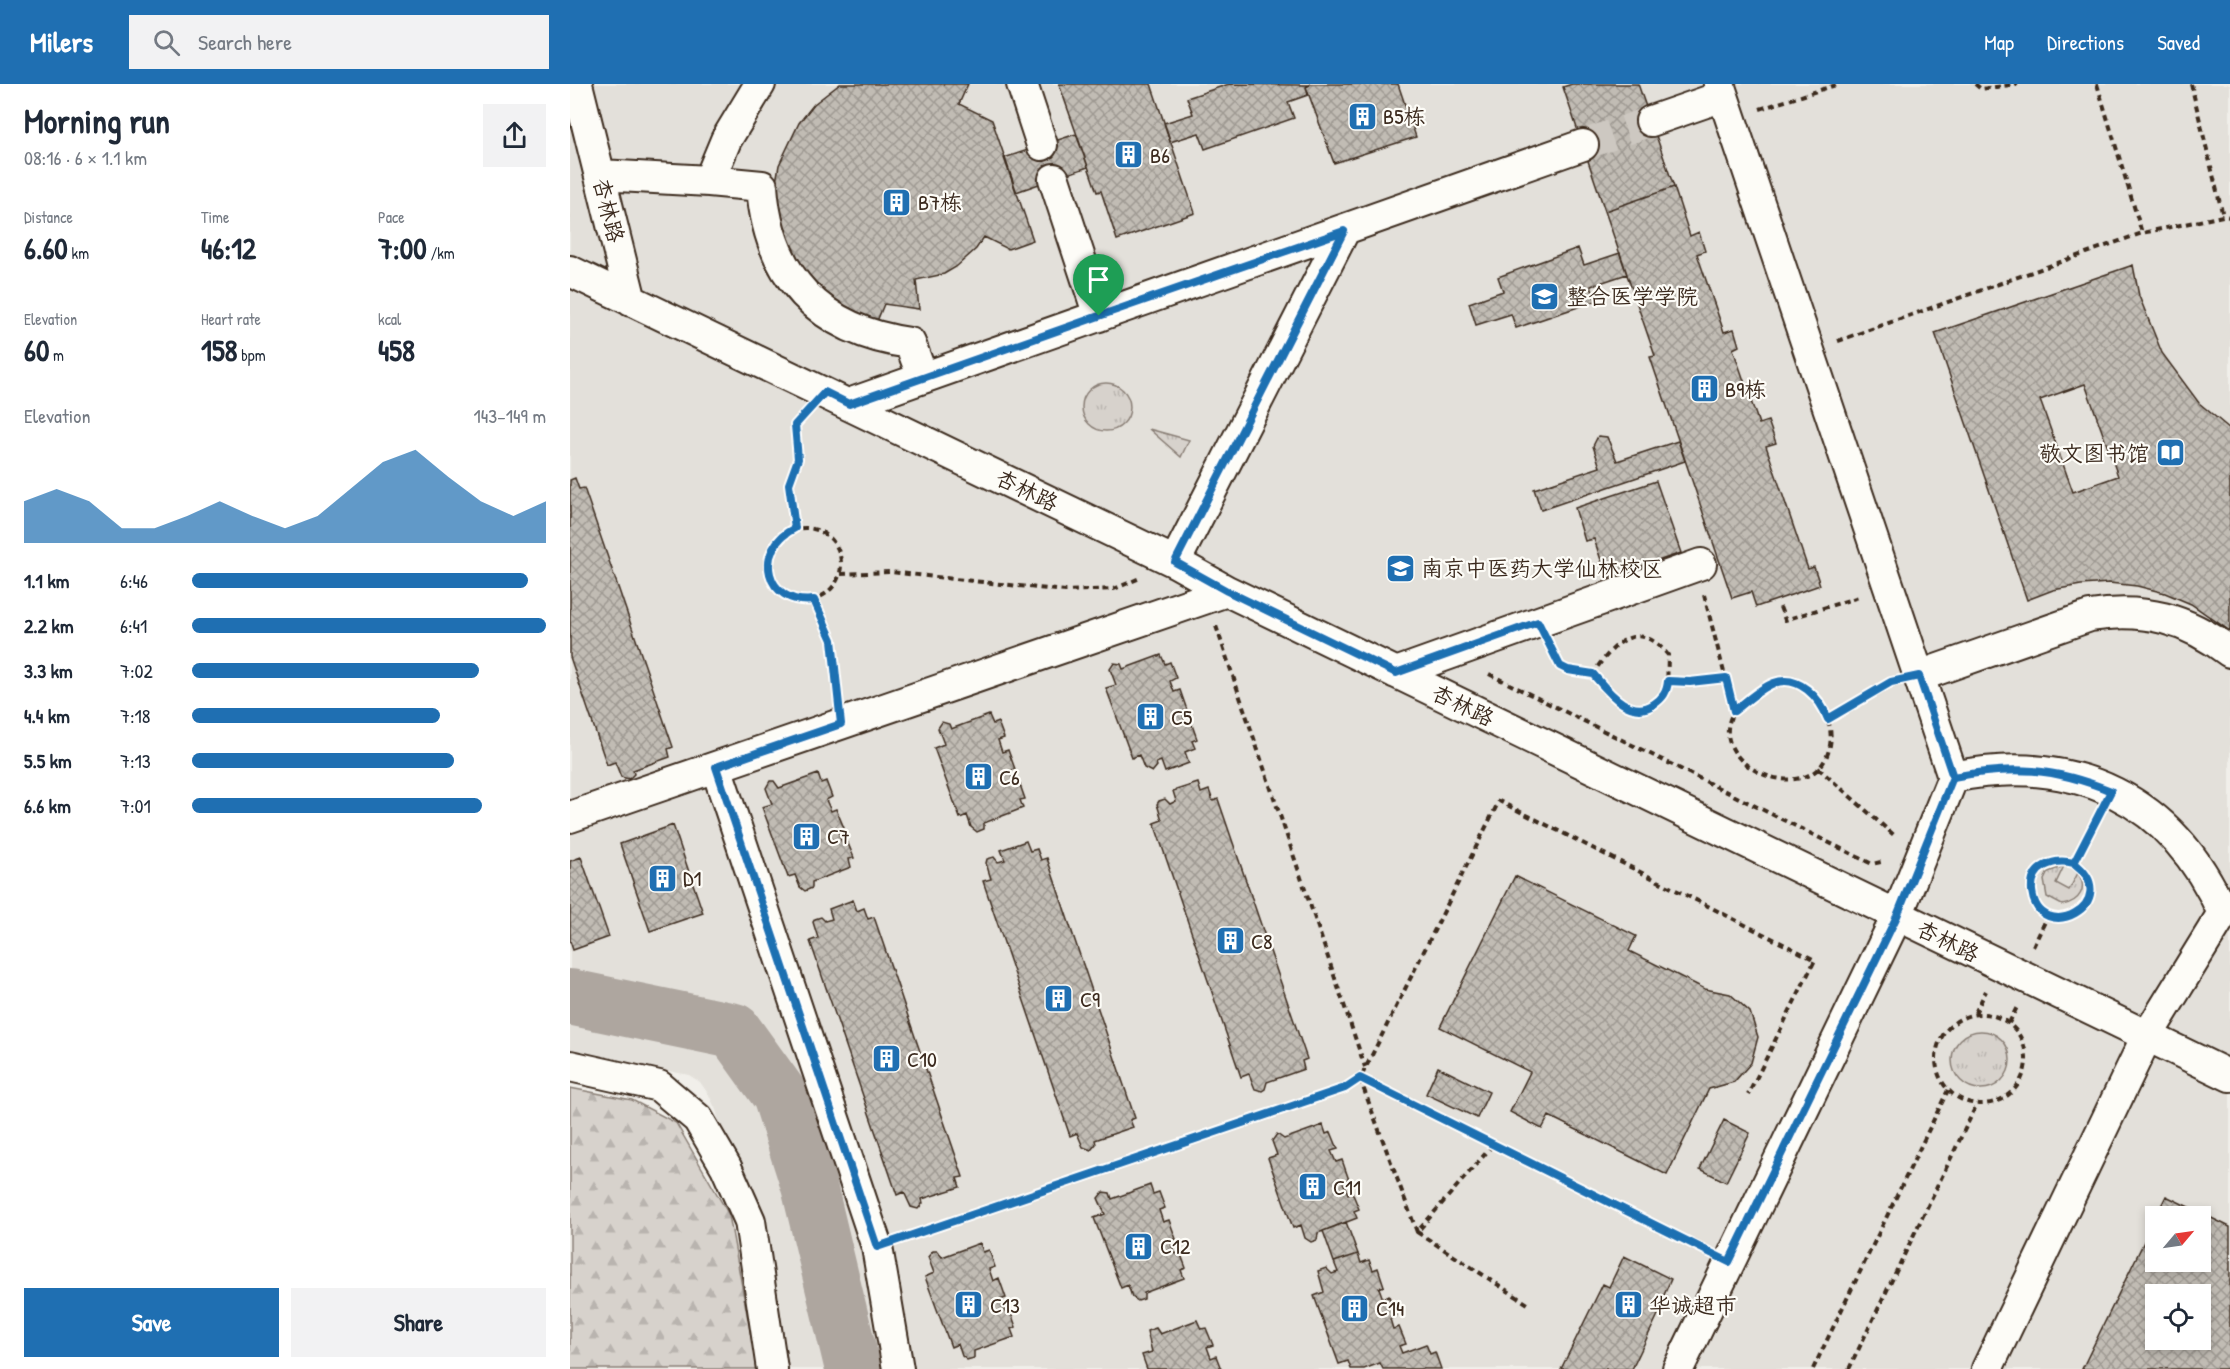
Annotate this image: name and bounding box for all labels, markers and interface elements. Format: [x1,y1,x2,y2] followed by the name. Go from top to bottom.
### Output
[129,15,549,69] search box
[30,23,93,61] text: Milers
[150,26,183,59] icon: search
[198,27,292,57] text: Search here
[1984,28,2014,57] text: Map
[2047,28,2124,57] text: Directions
[2157,28,2200,57] text: Saved
[24,99,170,143] text: Morning run
[1346,100,1378,132] building icon: B5栋
[1383,101,1425,131] place label: B5栋
[483,104,546,167] button: share
[1113,139,1145,171] building icon: B6
[1150,140,1170,170] place label: B6
[24,144,147,171] text: 08:16 · 6 × 1.1 km
[586,174,632,246] street label: 杏林路
[881,186,913,218] building icon: B7栋
[918,187,962,217] place label: B7栋
[24,206,73,228] text: Distance
[201,206,229,228] text: Time
[378,206,405,228] text: Pace
[24,228,68,268] text: 6.60
[201,228,256,268] text: 46:12
[378,228,427,268] text: 7:00
[68,242,89,264] text: km
[427,242,455,264] text: /km
[1073,254,1124,316] pin
[1082,263,1115,296] icon: arrive
[1529,280,1561,312] school or university icon: 整合医学学院
[1566,281,1698,311] place label: 整合医学学院
[24,308,77,330] text: Elevation
[201,308,261,330] text: Heart rate
[378,308,401,330] text: kcal
[24,330,49,370] text: 60
[201,330,238,370] text: 158
[378,330,415,370] text: 458
[49,344,64,366] text: m
[238,344,266,366] text: bpm
[1688,373,1720,405] building icon: B9栋
[1725,374,1766,404] place label: B9栋
[24,402,90,429] text: Elevation
[474,402,546,429] text: 143–149 m
[2154,437,2186,469] library icon: 敬文图书馆
[2039,438,2149,468] place label: 敬文图书馆
[991,462,1063,518] street label: 杏林路
[1384,552,1416,584] school or university icon: 南京中医药大学仙林校区
[1421,553,1663,583] place label: 南京中医药大学仙林校区
[24,567,69,594] text: 1.1 km
[120,567,148,594] text: 6:46
[24,612,74,639] text: 2.2 km
[120,612,147,639] text: 6:41
[24,657,73,684] text: 3.3 km
[120,657,153,684] text: 7:02
[1427,677,1499,733] street label: 杏林路
[1134,701,1166,733] building icon: C5
[24,702,70,729] text: 4.4 km
[120,702,150,729] text: 7:18
[1171,702,1192,732] place label: C5
[24,747,72,774] text: 5.5 km
[120,747,151,774] text: 7:13
[962,761,994,793] building icon: C6
[999,762,1020,792] place label: C6
[24,792,71,819] text: 6.6 km
[120,792,151,819] text: 7:01
[790,820,822,852] building icon: C7
[827,821,850,851] place label: C7
[646,862,678,894] building icon: D1
[683,863,701,893] place label: D1
[1912,913,1984,969] street label: 杏林路
[1214,925,1246,957] building icon: C8
[1251,926,1273,956] place label: C8
[1043,983,1075,1015] building icon: C9
[1080,984,1100,1014] place label: C9
[870,1043,902,1075] building icon: C10
[907,1044,937,1074] place label: C10
[1296,1171,1328,1203] building icon: C11
[1333,1172,1361,1202] place label: C11
[2145,1206,2211,1272] north arrow
[2145,1206,2211,1350] map controls
[1123,1230,1155,1262] building icon: C12
[1160,1231,1191,1261] place label: C12
[2145,1284,2211,1350] button: locate
[24,1288,279,1357] button: Save
[291,1288,546,1357] button: Share
[953,1289,985,1321] building icon: C13
[1612,1289,1644,1321] building icon: 华诚超市
[990,1290,1020,1320] place label: C13
[1649,1290,1737,1320] place label: 华诚超市
[1339,1292,1371,1324] building icon: C14
[1376,1293,1404,1323] place label: C14

